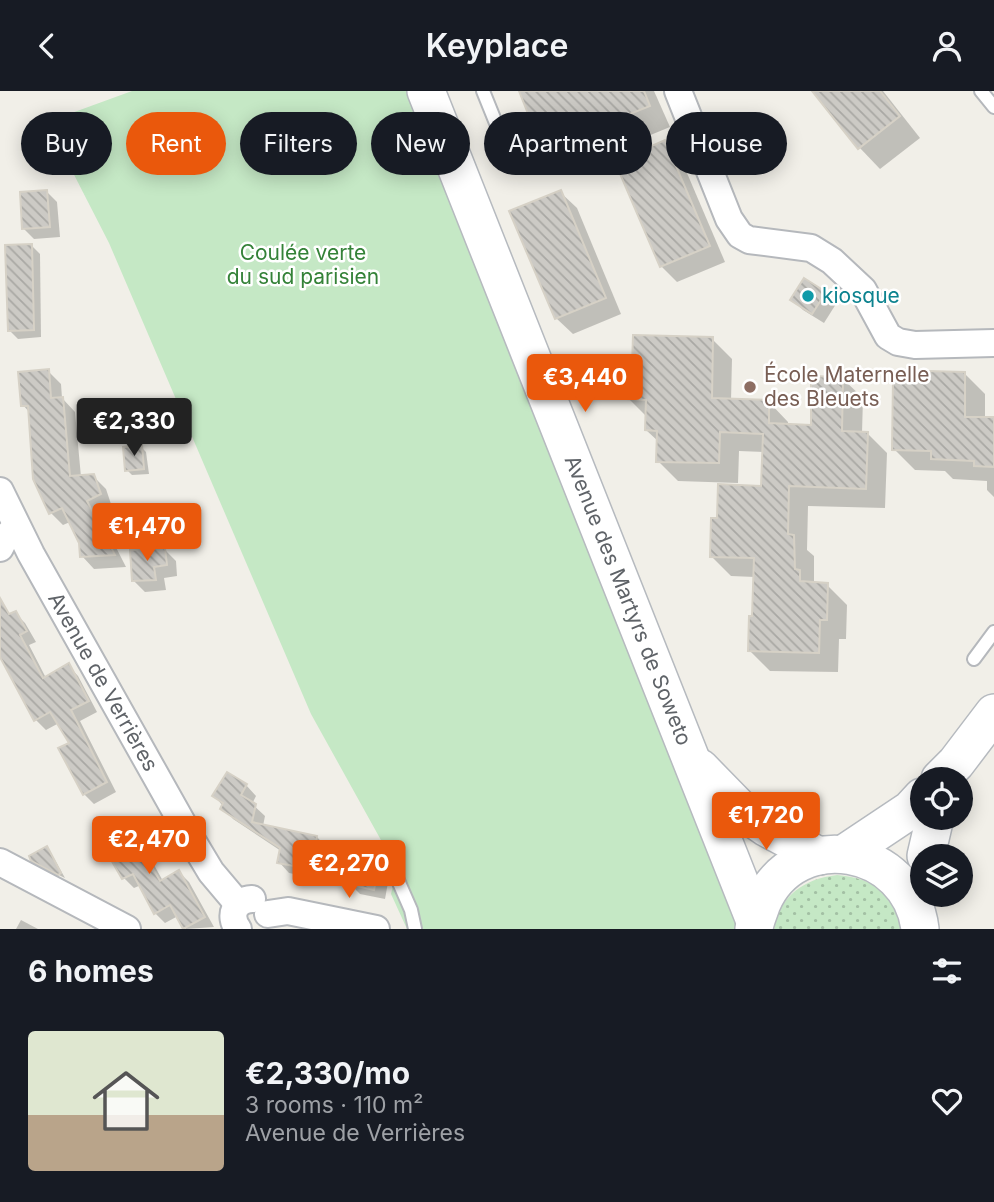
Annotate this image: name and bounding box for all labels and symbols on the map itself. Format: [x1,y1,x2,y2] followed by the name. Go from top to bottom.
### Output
[227,240,379,289] park label: Coulée verte du sud parisien
[822,283,900,308] place label: kiosque
[800,288,816,304] marker: kiosque
[528,355,642,414] pin: €3,440
[764,361,929,411] place label: École Maternelle des Bleuets
[742,379,758,395] marker: École Maternelle des Bleuets
[77,399,191,458] pin: €2,330
[560,452,697,749] street label: Avenue des Martyrs de Soweto
[90,503,204,563] pin: €1,470
[43,588,164,775] street label: Avenue de Verrières
[709,793,823,852] pin: €1,720
[92,817,206,876] pin: €2,470
[292,841,406,900] pin: €2,270

